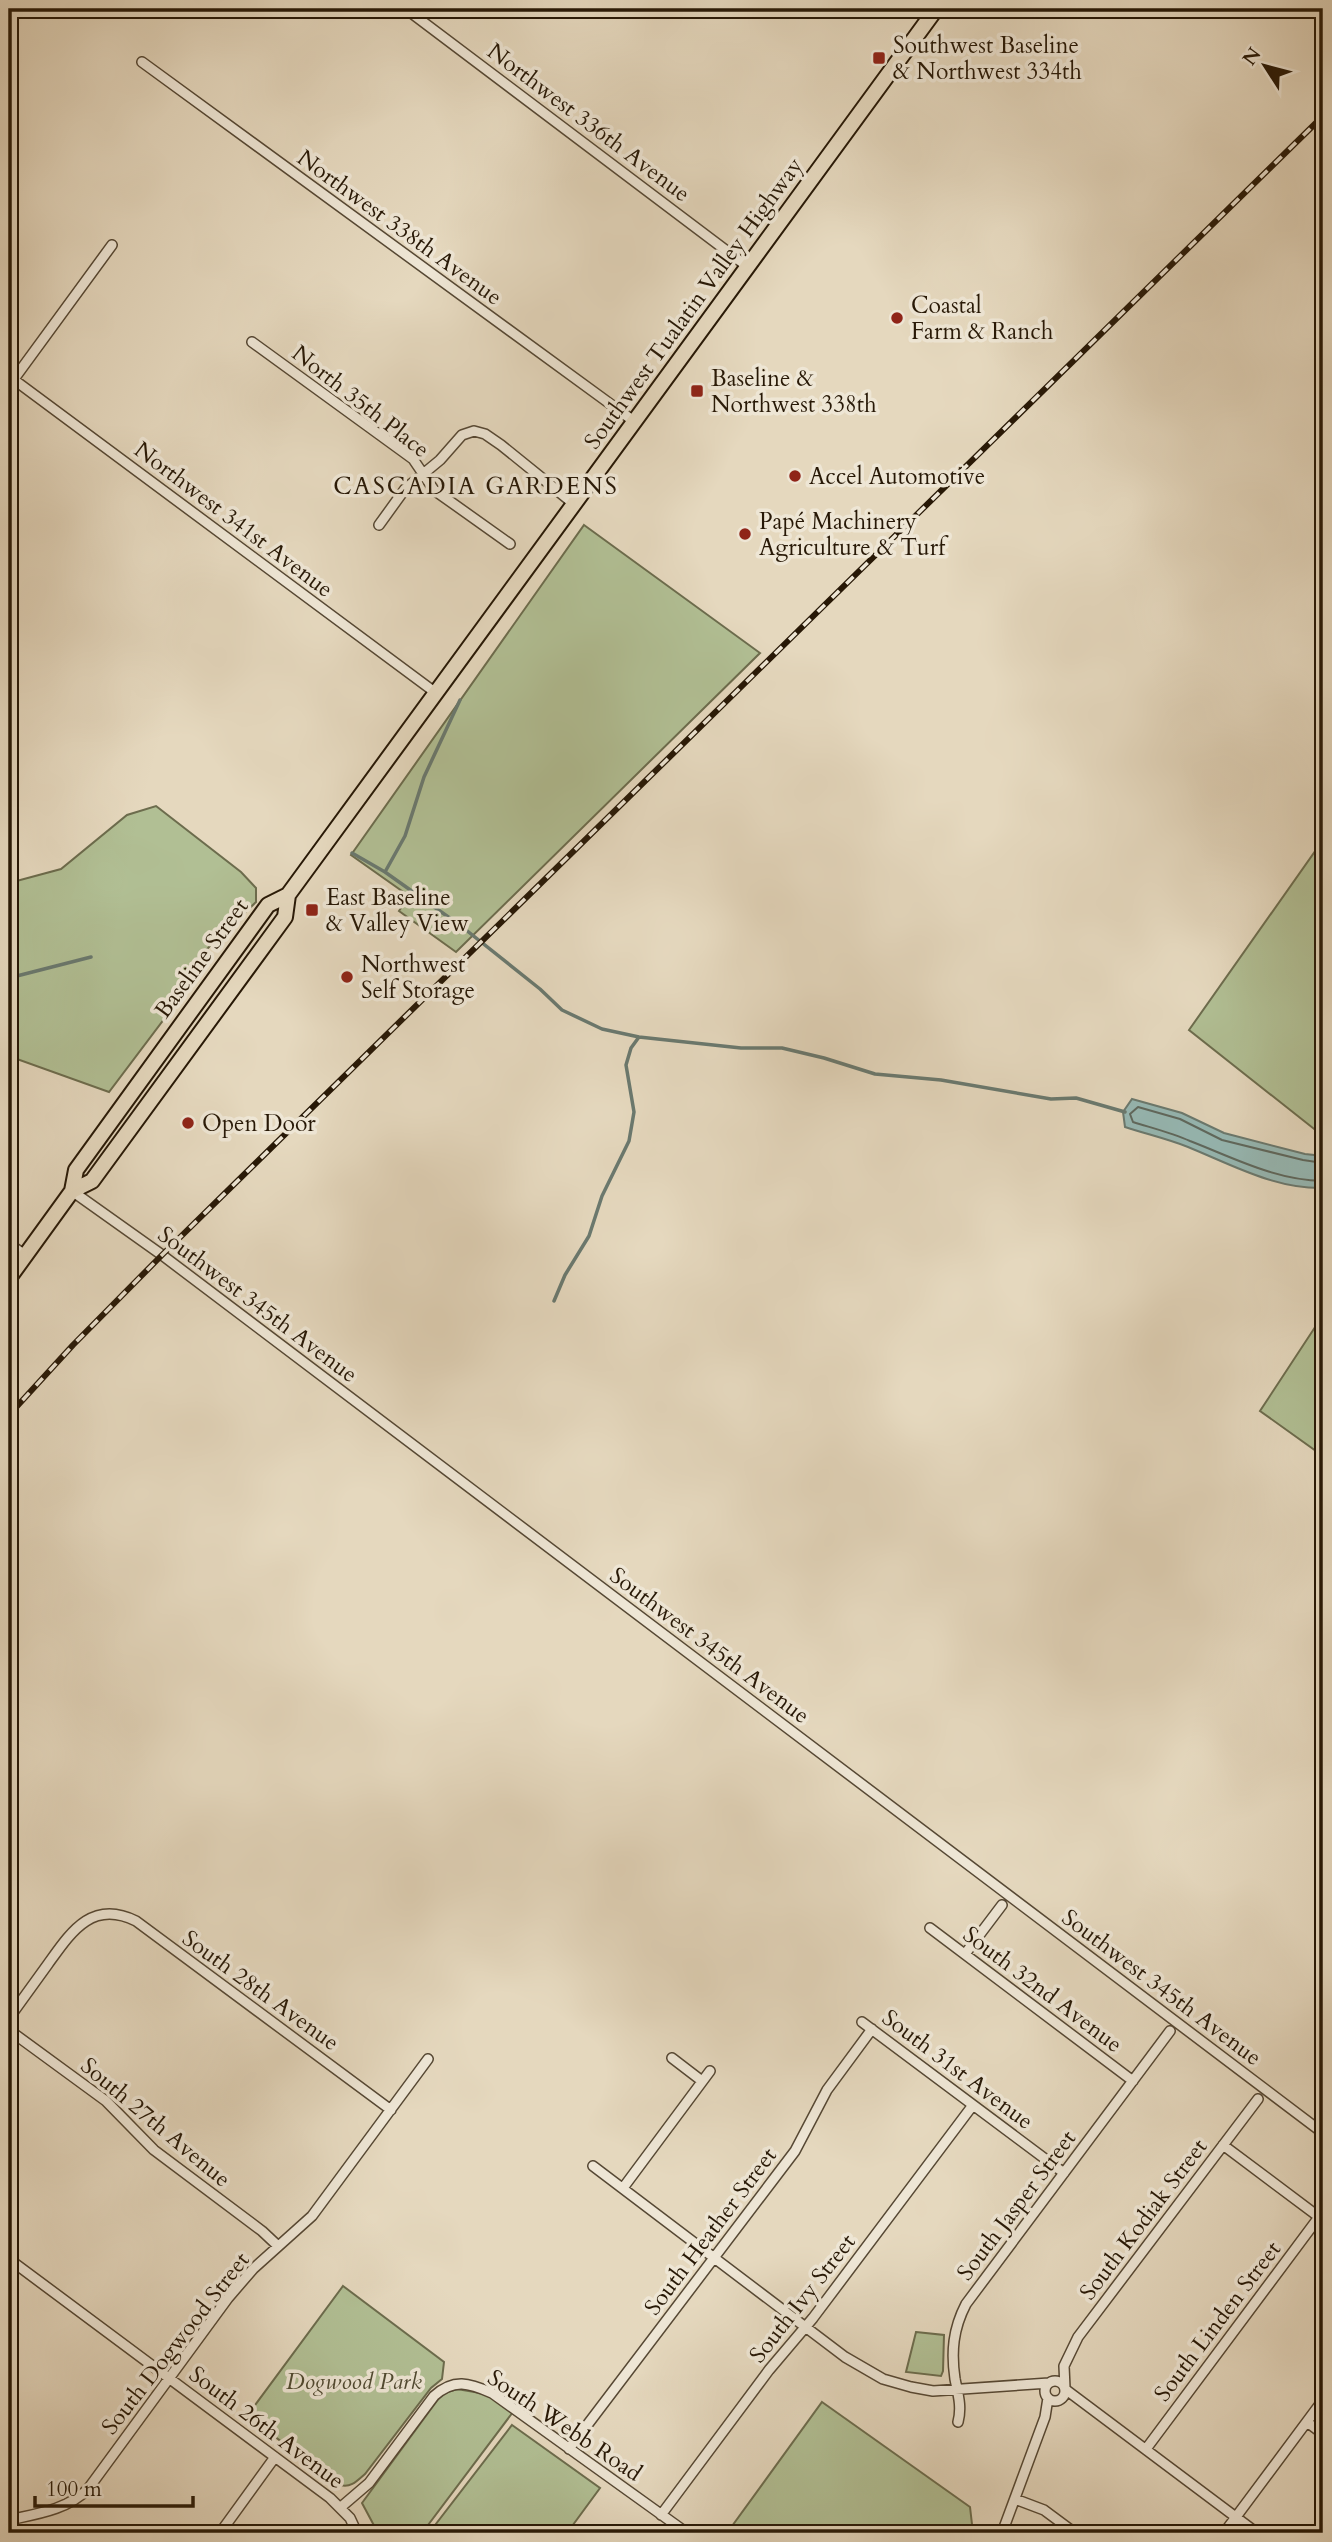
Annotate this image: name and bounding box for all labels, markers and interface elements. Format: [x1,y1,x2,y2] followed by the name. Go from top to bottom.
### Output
[893,30,1082,87] place label: Southwest Baseline & Northwest 334th
[1230,32,1300,102] north arrow
[481,36,696,209] street label: Northwest 336th Avenue
[1237,42,1268,71] text: N
[871,50,887,66] marker: Southwest Baseline & Northwest 334th
[291,142,508,312] street label: Northwest 338th Avenue
[577,151,810,455] street label: Southwest Tualatin Valley Highway
[911,290,1054,347] place label: Coastal Farm & Ranch
[889,310,905,326] marker: Coastal Farm & Ranch
[286,338,436,465] street label: North 35th Place
[711,363,877,420] place label: Baseline & Northwest 338th
[689,383,705,399] marker: Baseline & Northwest 338th
[128,434,339,604] street label: Northwest 341st Avenue
[809,461,985,492] place label: Accel Automotive
[787,468,803,484] marker: Accel Automotive
[333,470,619,503] district label: CASCADIA GARDENS
[759,506,949,563] place label: Papé Machinery Agriculture & Turf
[737,526,753,542] marker: Papé Machinery Agriculture & Turf
[326,882,469,939] place label: East Baseline & Valley View
[147,892,255,1024] street label: Baseline Street
[304,902,320,918] marker: East Baseline & Valley View
[361,949,475,1006] place label: Northwest Self Storage
[339,969,355,985] marker: Northwest Self Storage
[202,1108,316,1139] place label: Open Door
[180,1115,196,1131] marker: Open Door
[152,1219,364,1390] street label: Southwest 345th Avenue
[604,1560,816,1731] street label: Southwest 345th Avenue
[1056,1902,1268,2073] street label: Southwest 345th Avenue
[957,1919,1129,2060] street label: South 32nd Avenue
[176,1923,345,2058] street label: South 28th Avenue
[876,2002,1040,2137] street label: South 31st Avenue
[74,2050,237,2194] street label: South 27th Avenue
[950,2124,1083,2287] street label: South Jasper Street
[1072,2132,1214,2306] street label: South Kodiak Street
[637,2141,784,2321] street label: South Heather Street
[742,2227,863,2369] street label: South Ivy Street
[1147,2235,1288,2408] street label: South Linden Street
[94,2246,256,2441] street label: South Dogwood Street
[183,2359,351,2496] street label: South 26th Avenue
[481,2362,649,2489] street label: South Webb Road
[286,2366,423,2397] park label: Dogwood Park
[35,2465,192,2509] scale bar
[46,2475,102,2504] text: 100 m

